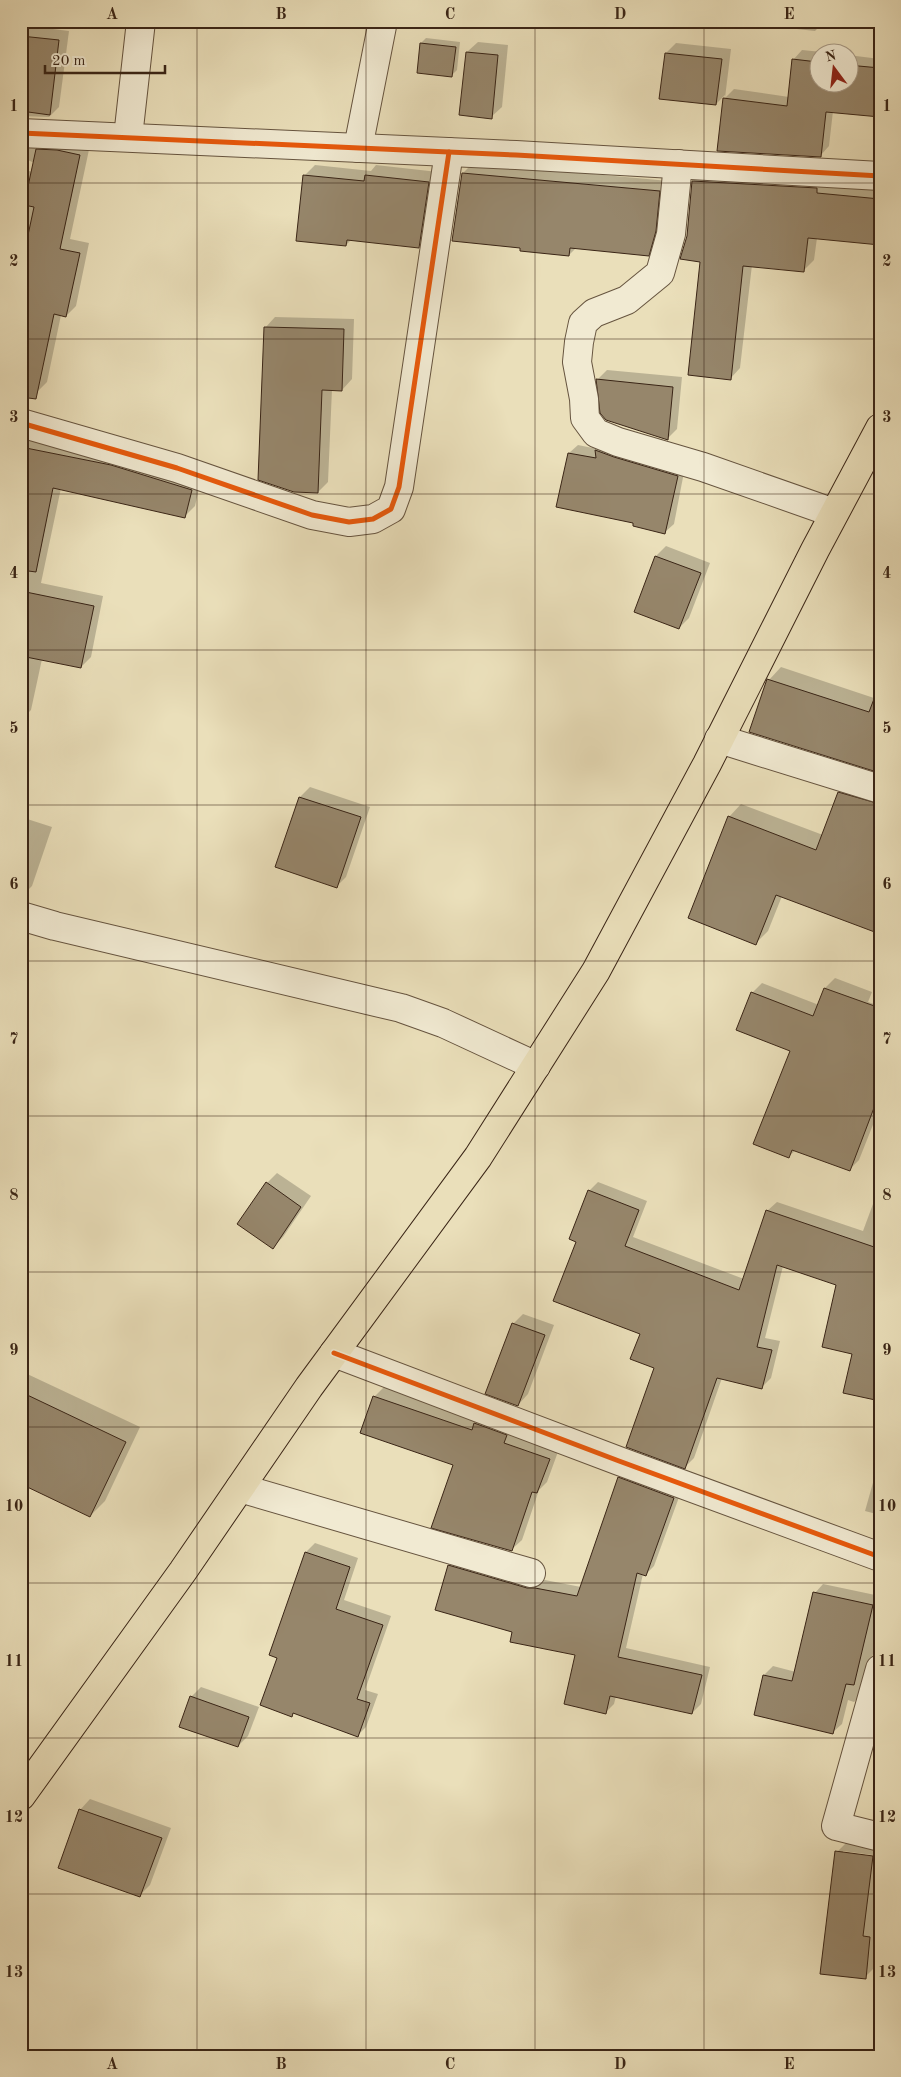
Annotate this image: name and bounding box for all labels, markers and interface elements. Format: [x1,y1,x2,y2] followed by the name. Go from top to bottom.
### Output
[106,7,118,23] text: A
[275,7,287,23] text: B
[445,7,455,23] text: C
[614,7,626,23] text: D
[783,7,795,23] text: E
[45,42,165,74] scale bar
[808,42,858,92] north arrow
[824,48,838,65] text: N
[52,54,86,69] text: 20 m
[9,99,19,115] text: 1
[882,99,892,115] text: 1
[9,254,19,270] text: 2
[882,254,892,270] text: 2
[9,410,19,426] text: 3
[882,410,892,426] text: 3
[9,566,19,582] text: 4
[882,566,892,582] text: 4
[9,721,19,737] text: 5
[882,721,892,737] text: 5
[9,877,19,893] text: 6
[882,877,892,893] text: 6
[9,1032,19,1048] text: 7
[882,1032,892,1048] text: 7
[9,1188,19,1204] text: 8
[882,1188,892,1204] text: 8
[9,1343,19,1359] text: 9
[882,1343,892,1359] text: 9
[5,1499,23,1515] text: 10
[878,1499,896,1515] text: 10
[5,1654,23,1670] text: 11
[878,1654,896,1670] text: 11
[5,1810,23,1826] text: 12
[878,1810,896,1826] text: 12
[5,1965,23,1981] text: 13
[878,1965,896,1981] text: 13
[106,2057,118,2073] text: A
[275,2057,287,2073] text: B
[445,2057,455,2073] text: C
[614,2057,626,2073] text: D
[783,2057,795,2073] text: E

